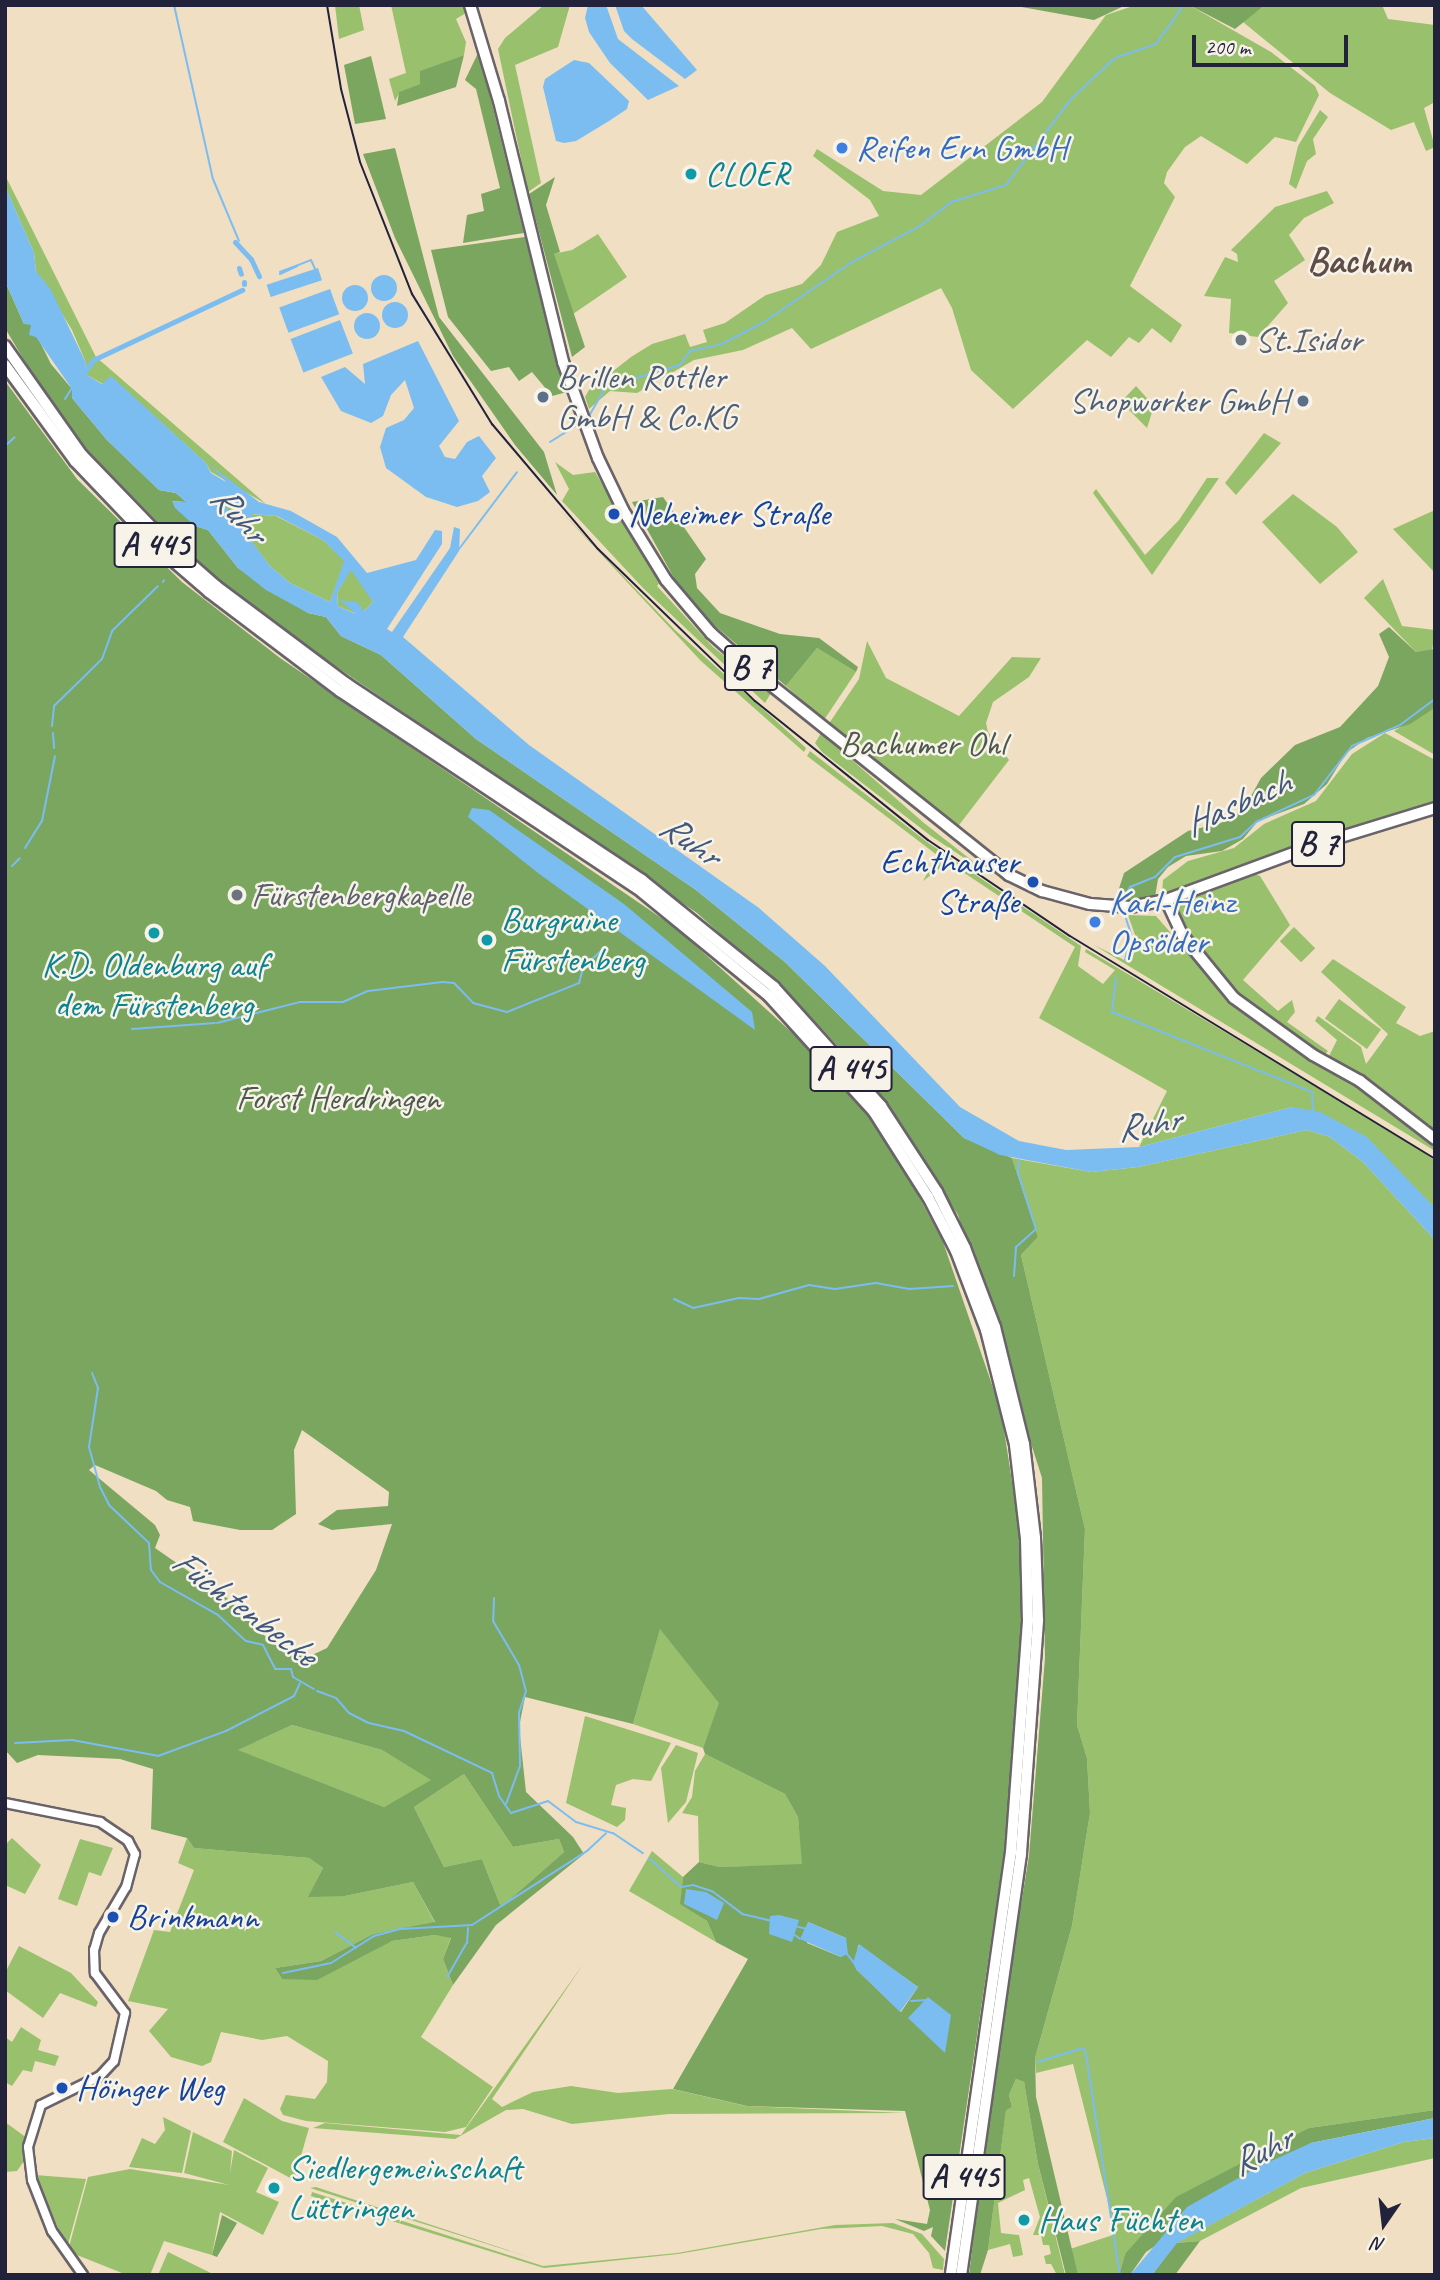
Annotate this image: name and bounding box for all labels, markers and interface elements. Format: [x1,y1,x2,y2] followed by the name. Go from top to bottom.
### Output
[1195,21,1351,65] scale bar
[1205,34,1250,60] text: 200 m
[856,127,1065,169] place label: Reifen Ern GmbH
[834,140,850,156] marker: Reifen Ern GmbH
[705,153,790,195] place label: CLOER
[683,166,699,182] marker: CLOER
[1307,238,1411,284] district label: Bachum
[1255,319,1362,361] place label: St.Isidor
[1233,332,1249,348] marker: St.Isidor
[557,356,736,438] place label: Brillen Rottler GmbH & Co.KG
[1069,380,1289,422] place label: Shopworker GmbH
[535,389,551,405] marker: Brillen Rottler GmbH & Co.KG
[1295,393,1311,409] marker: Shopworker GmbH
[201,476,277,552] water label: Ruhr
[628,493,831,535] place label: Neheimer Straße
[606,506,622,522] marker: Neheimer Straße
[113,516,197,574] road number: A 445
[723,638,779,698] road number: B 7
[840,723,1006,765] park label: Bachumer Ohl
[1177,760,1297,846] water label: Hasbach
[651,804,729,876] water label: Ruhr
[1290,814,1346,874] road number: B 7
[880,841,1019,923] place label: Echthauser Straße
[251,874,470,916] place label: Fürstenbergkapelle
[1025,874,1041,890] marker: Echthauser Straße
[1109,881,1235,963] place label: Karl-Heinz Opsölder
[229,887,245,903] marker: Fürstenbergkapelle
[501,899,645,981] place label: Burgruine Fürstenberg
[1087,914,1103,930] marker: Karl-Heinz Opsölder
[146,925,162,941] marker: K.D. Oldenburg auf dem Fürstenberg
[479,932,495,948] marker: Burgruine Fürstenberg
[42,944,266,1026] place label: K.D. Oldenburg auf dem Fürstenberg
[809,1040,893,1098] road number: A 445
[236,1077,440,1119] park label: Forst Herdringen
[1113,1097,1183,1151] water label: Ruhr
[163,1538,325,1676] water label: Füchtenbecke
[127,1896,258,1938] place label: Brinkmann
[105,1909,121,1925] marker: Brinkmann
[76,2067,225,2109] place label: Höinger Weg
[54,2080,70,2096] marker: Höinger Weg
[1223,2117,1299,2185] water label: Ruhr
[288,2147,522,2229] place label: Siedlergemeinschaft Lüttringen
[922,2148,1006,2206] road number: A 445
[266,2180,282,2196] marker: Siedlergemeinschaft Lüttringen
[1349,2189,1419,2259] north arrow
[1038,2199,1202,2241] place label: Haus Füchten
[1016,2212,1032,2228] marker: Haus Füchten
[1370,2231,1388,2257] text: N

